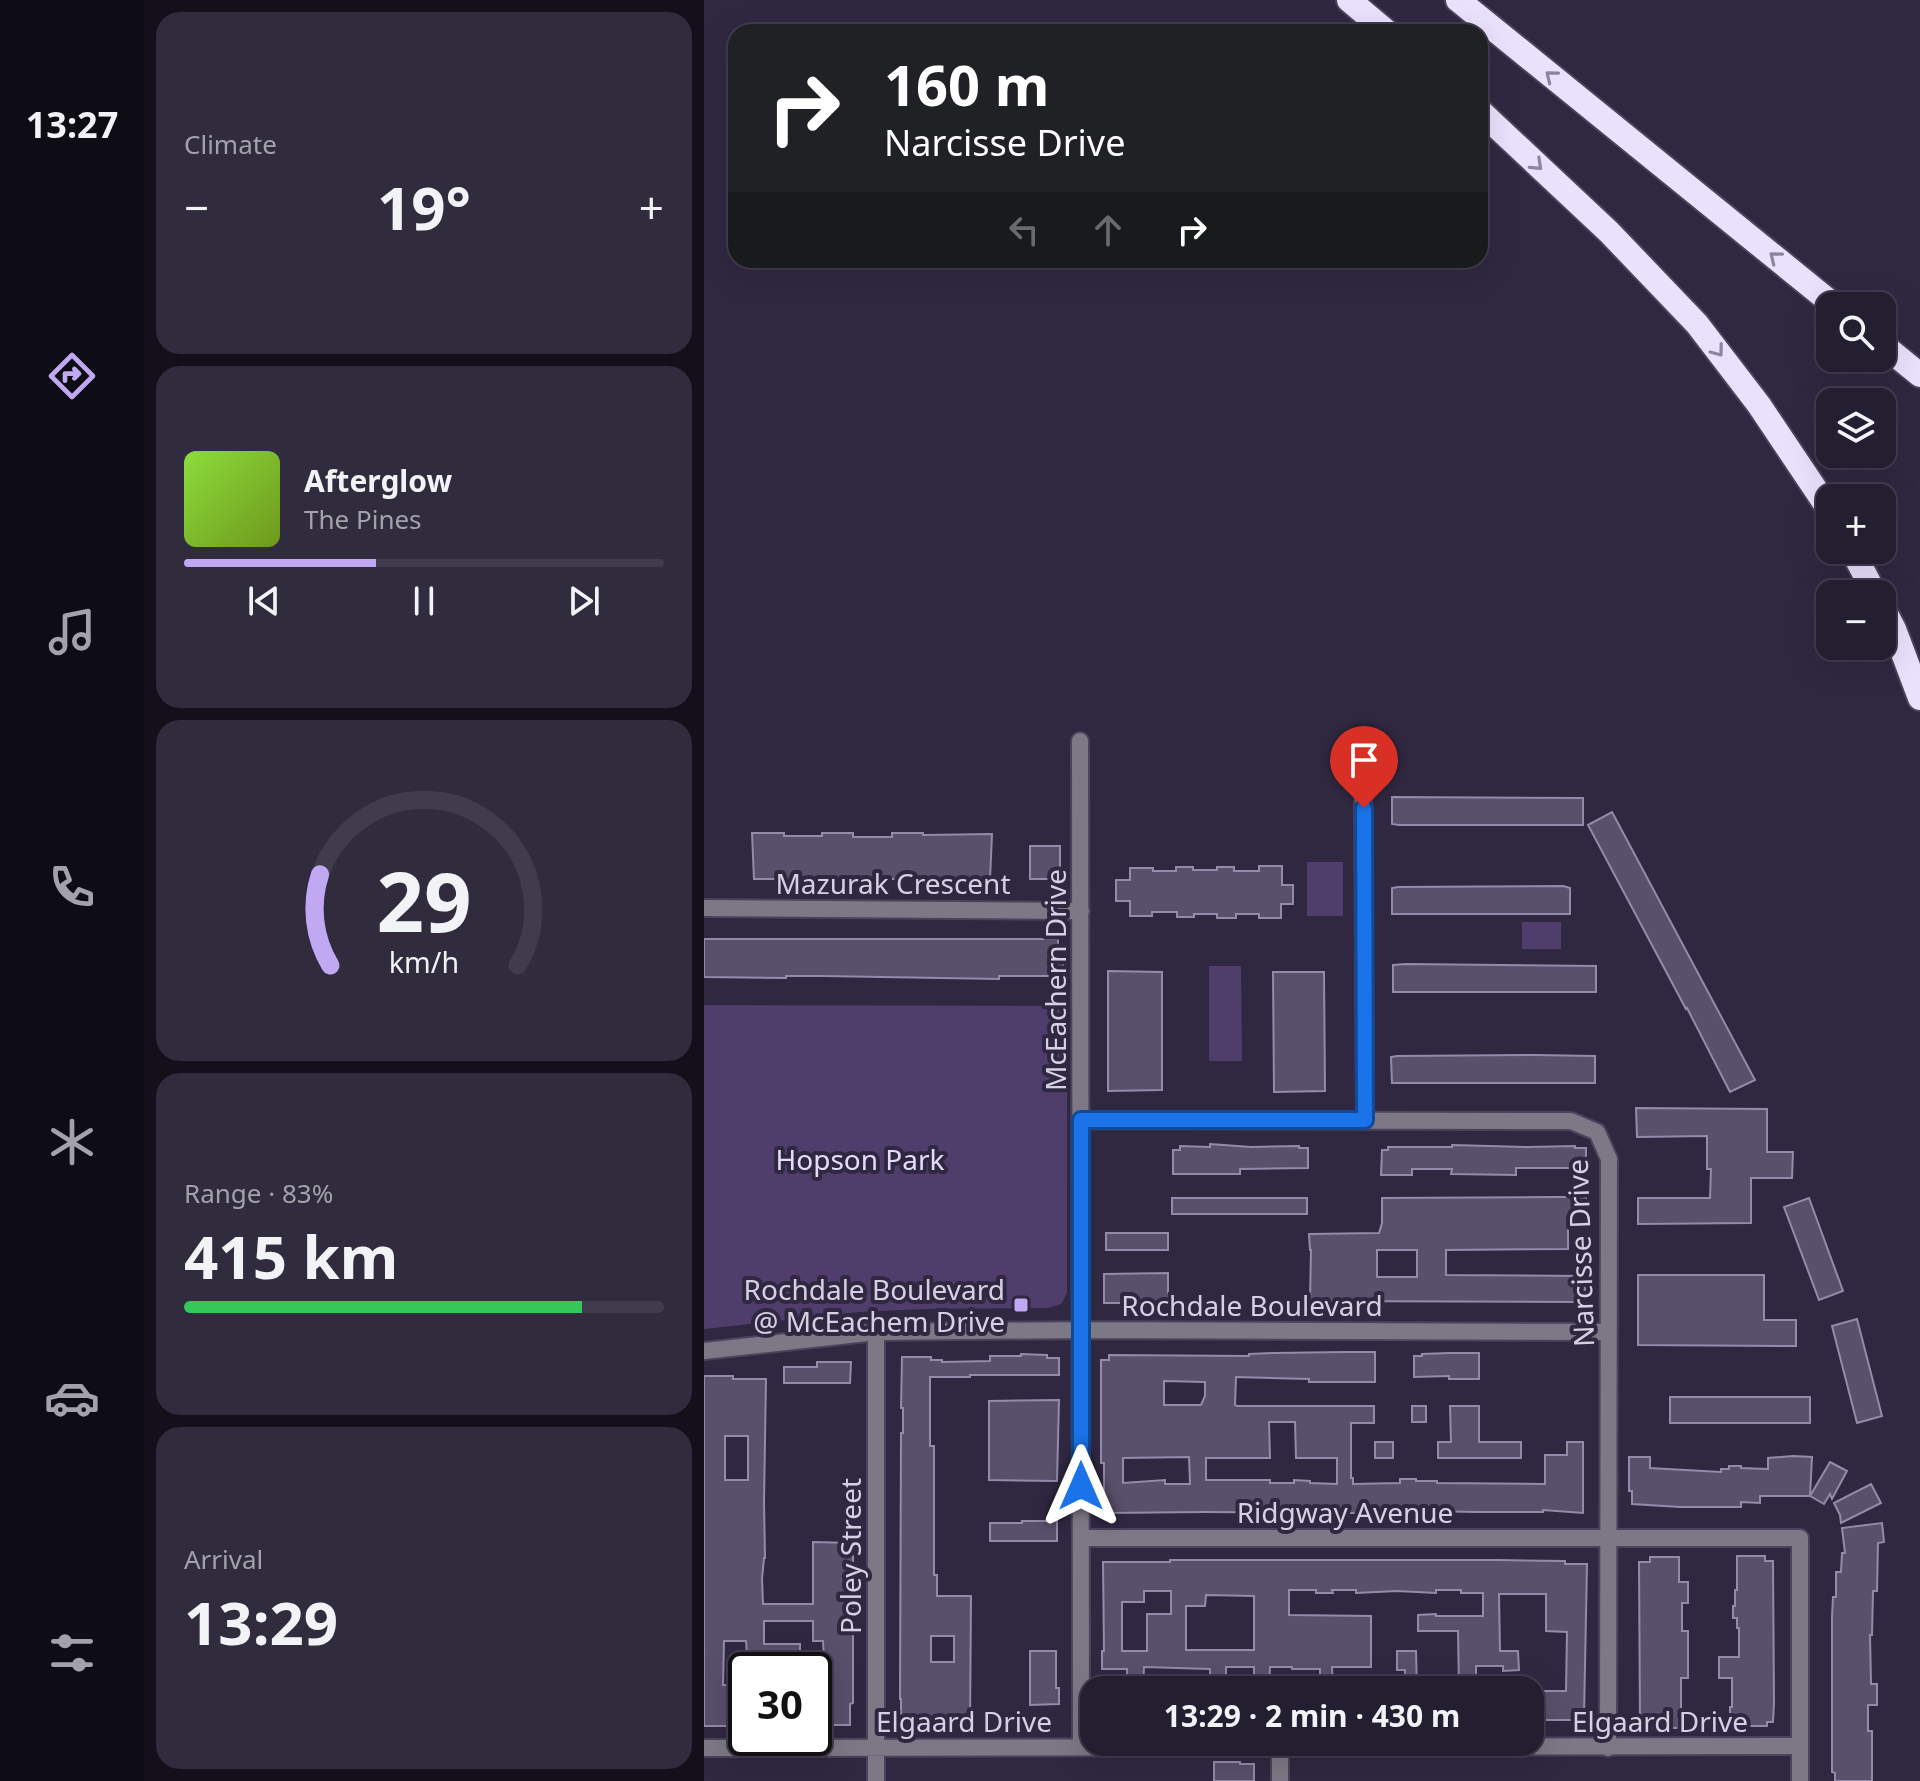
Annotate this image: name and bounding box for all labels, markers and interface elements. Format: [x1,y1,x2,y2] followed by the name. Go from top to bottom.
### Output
[884,46,1049,122] text: 160 m
[752,56,856,160] icon: right
[1545,71,1560,85] one-way arrow
[26,100,118,149] text: 13:27
[884,118,1125,167] text: Narcisse Drive
[184,126,277,162] text: Climate
[1528,155,1542,170] one-way arrow
[377,166,471,248] text: 19°
[184,177,209,237] text: −
[639,177,664,237] text: +
[1002,208,1046,252] icon: left
[1086,208,1130,252] icon: ahead
[1170,208,1214,252] icon: right
[1769,252,1784,267] one-way arrow
[1816,292,1896,660] map controls
[1816,292,1896,372] button: search
[1708,342,1722,357] one-way arrow
[44,348,100,404] icon: directions
[1816,388,1896,468] button: layers
[304,460,452,501] text: Afterglow
[1816,484,1896,564] button: +
[304,501,422,537] text: The Pines
[242,579,286,623] icon: previous
[402,579,446,623] icon: pause
[562,579,606,623] icon: next
[1816,580,1896,660] button: −
[44,604,100,660] icon: music
[1330,726,1398,808] pin
[1342,738,1386,782] icon: arrive
[376,843,472,956] text: 29
[44,859,100,915] icon: phone
[775,864,1011,902] street label: Mazurak Crescent
[1036,869,1074,1091] street label: McEachern Drive
[389,943,459,982] text: km/h
[44,1114,100,1170] icon: climate
[775,1140,945,1178] park label: Hopson Park
[1558,1158,1602,1348] street label: Narcisse Drive
[184,1175,333,1211] text: Range · 83%
[184,1215,398,1297] text: 415 km
[744,1270,1005,1340] place label: Rochdale Boulevard @ McEachem Drive
[1121,1286,1383,1324] street label: Rochdale Boulevard
[1012,1296,1030,1314] marker: Rochdale Boulevard @ McEachem Drive
[44,1370,100,1426] icon: car
[1039,1444,1123,1528] position arrow
[831,1478,869,1634] street label: Poley Street
[1237,1493,1453,1531] street label: Ridgway Avenue
[184,1541,263,1577] text: Arrival
[184,1581,338,1663] text: 13:29
[44,1625,100,1681] icon: filters
[728,1652,832,1756] speed limit sign: 30
[1164,1695,1460,1736] text: 13:29 · 2 min · 430 m
[876,1702,1052,1740] street label: Elgaard Drive
[1572,1702,1748,1740] street label: Elgaard Drive

